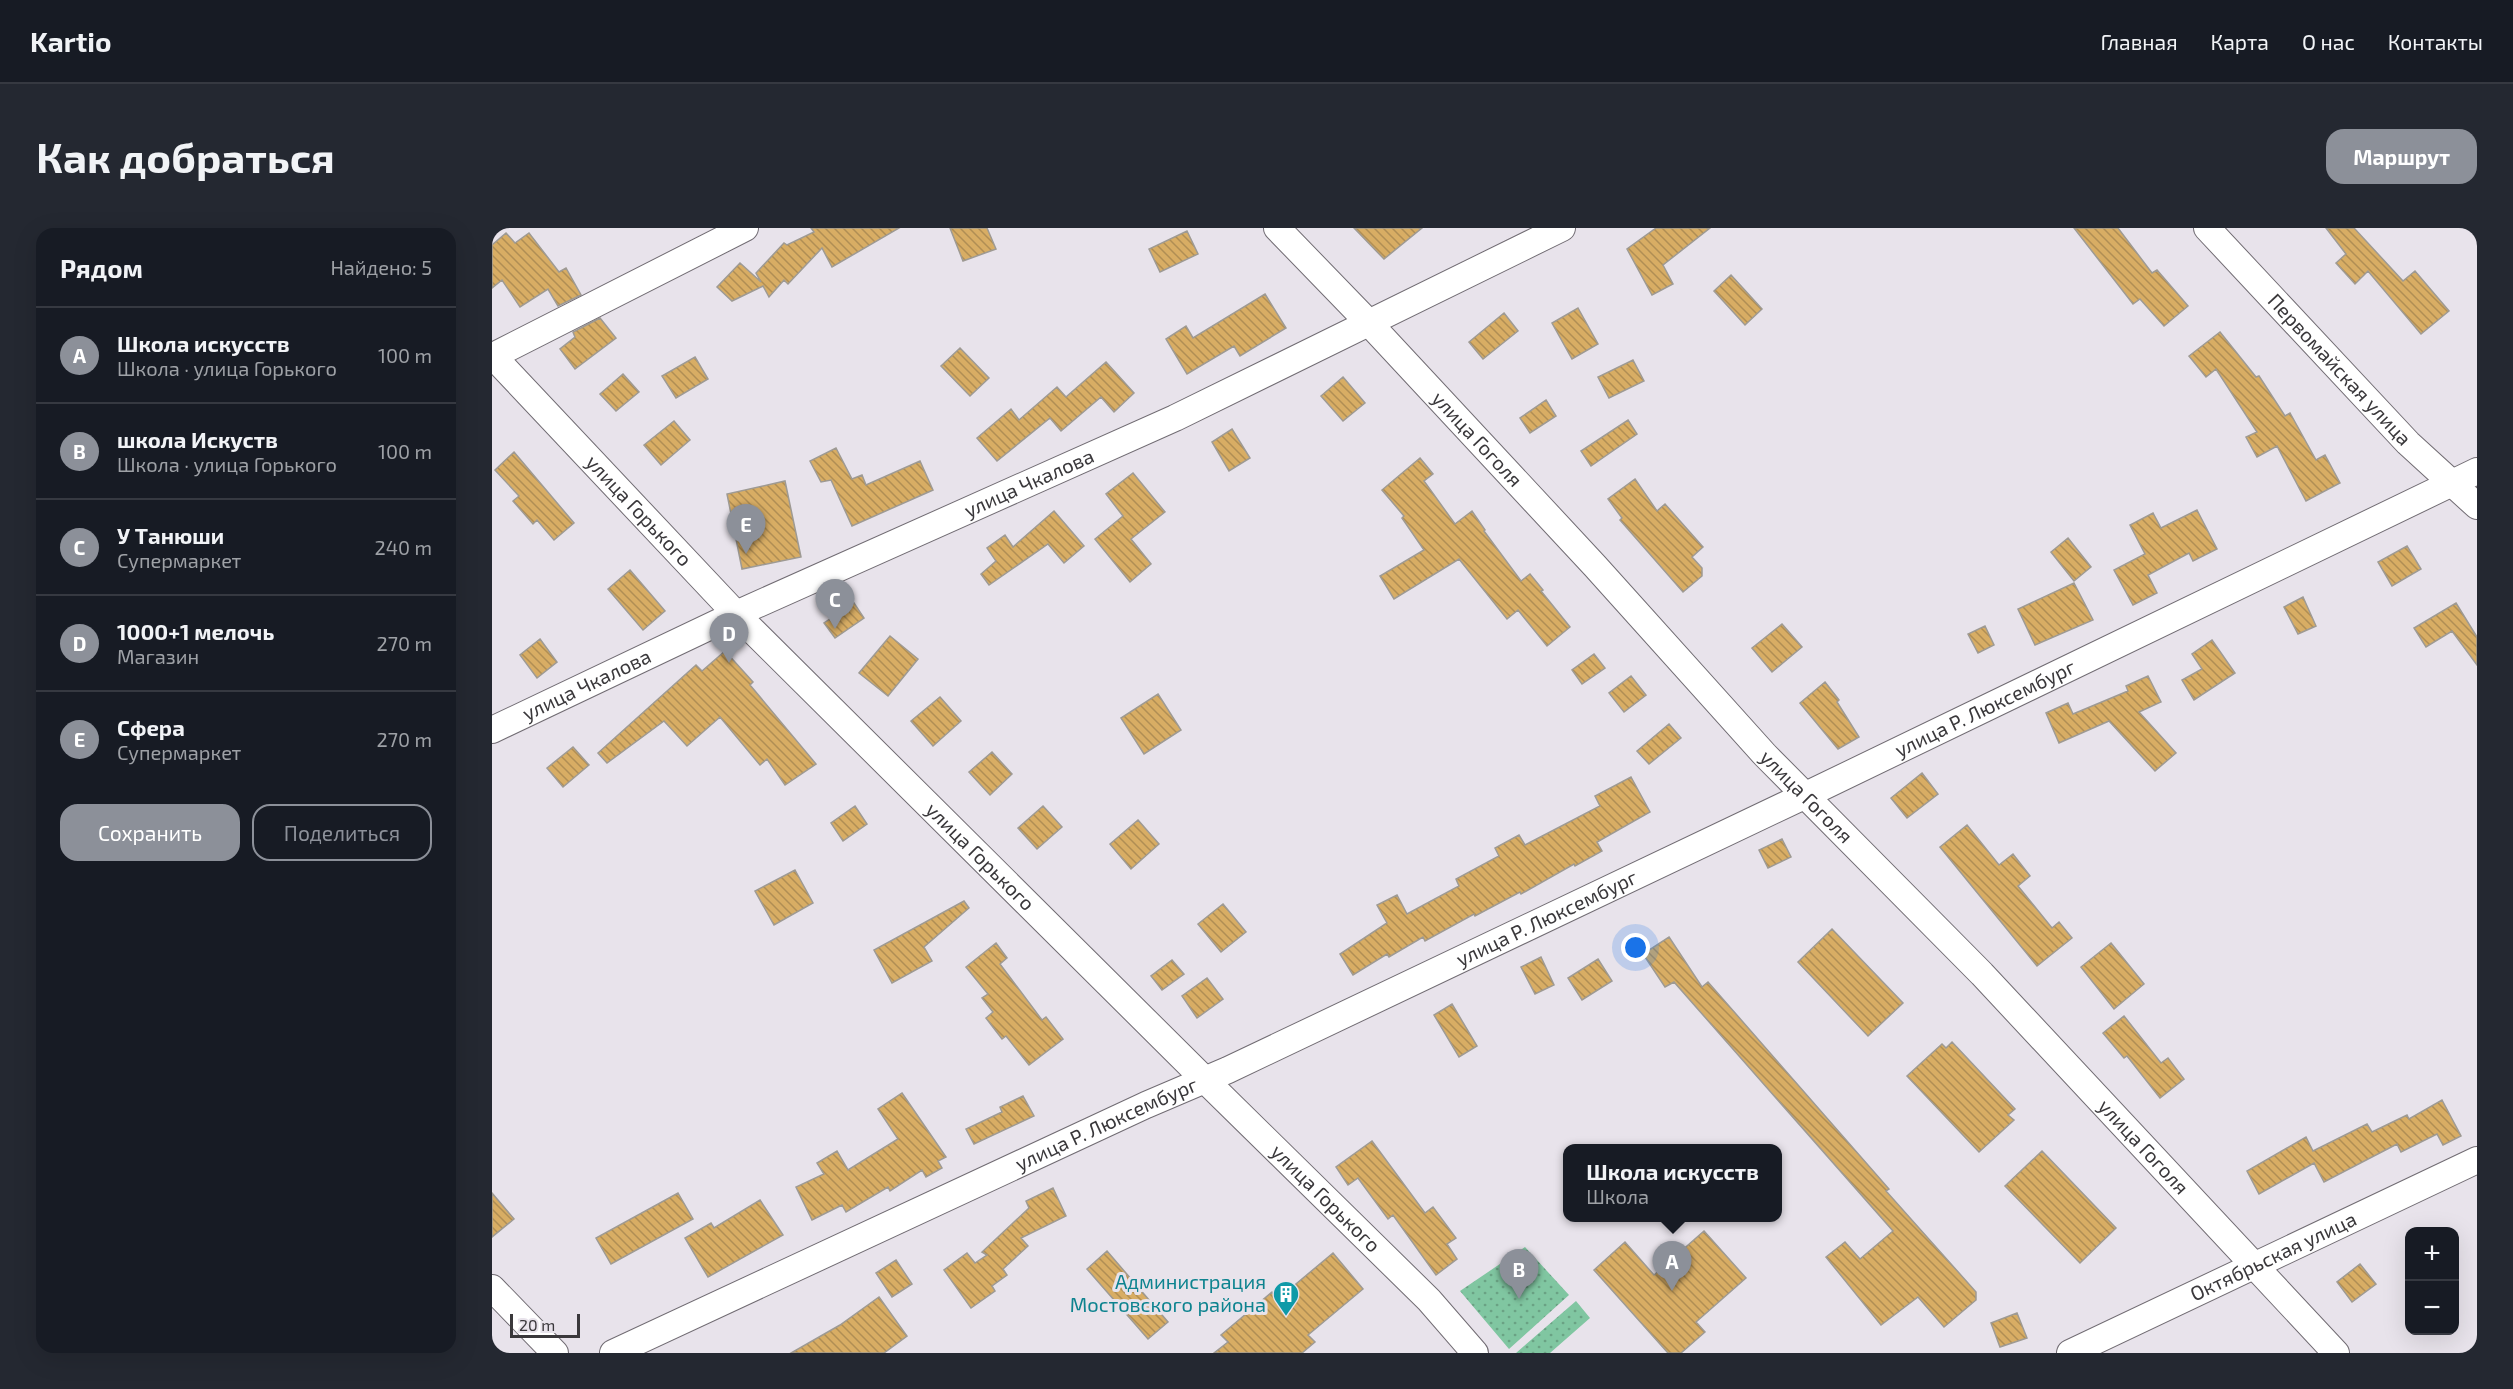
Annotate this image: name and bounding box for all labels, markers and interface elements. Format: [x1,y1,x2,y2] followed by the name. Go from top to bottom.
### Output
[30,24,111,58] text: Kartio
[2101,29,2178,54] text: Главная
[2211,29,2269,54] text: Карта
[2302,29,2355,54] text: О нас
[2388,29,2483,54] text: Контакты
[2326,129,2477,184] button: Маршрут
[36,131,335,181] text: Как добраться
[60,252,143,283] text: Рядом
[330,255,432,279] text: Найдено: 5
[2264,288,2417,450] street label: Первомайская улица
[117,330,290,356] text: Школа искусств
[73,343,86,367] text: A
[378,343,432,367] text: 100 m
[117,356,337,380] text: Школа · улица Горького
[1427,386,1528,491] street label: улица Гоголя
[117,426,278,452] text: школа Искуств
[73,439,86,463] text: B
[378,439,432,463] text: 100 m
[960,443,1097,523] street label: улица Чкалова
[581,450,697,571] street label: улица Горького
[117,452,337,476] text: Школа · улица Горького
[726,504,766,554] pin: E
[117,522,224,548] text: У Танюши
[74,535,85,559] text: C
[374,535,432,559] text: 240 m
[117,548,241,572] text: Супермаркет
[816,580,854,629] pin: C
[710,614,748,663] pin: D
[117,618,274,644] text: 1000+1 мелочь
[73,631,86,655] text: D
[376,631,432,655] text: 270 m
[518,643,655,726] street label: улица Чкалова
[117,644,199,668] text: Магазин
[1890,654,2079,762] street label: улица Р. Люксембург
[117,714,185,740] text: Сфера
[74,727,85,751] text: E
[376,727,432,751] text: 270 m
[117,740,241,764] text: Супермаркет
[1755,744,1858,848] street label: улица Гоголя
[921,797,1040,915] street label: улица Горького
[60,804,240,861] button: Сохранить
[252,804,432,861] button: Поделиться
[1452,864,1641,972] street label: улица Р. Люксембург
[1621,933,1650,962] your location
[1011,1071,1201,1176] street label: улица Р. Люксембург
[2093,1093,2194,1199] street label: улица Гоголя
[1266,1139,1386,1257] street label: улица Горького
[1563,1144,1782,1222] popup
[1586,1158,1759,1184] text: Школа искусств
[1586,1184,1649,1208] text: Школа
[2186,1206,2360,1305] street label: Октябрьская улица
[2405,1227,2459,1335] map controls
[2405,1227,2459,1281] button: +
[1652,1242,1692,1291] pin: A
[1500,1250,1538,1299] pin: B
[1070,1269,1266,1316] place label: Администрация Мостовского района
[1271,1279,1301,1317] building icon: Администрация Мостовского района
[2405,1281,2459,1335] button: −
[510,1311,580,1338] scale bar
[519,1315,555,1334] text: 20 m

